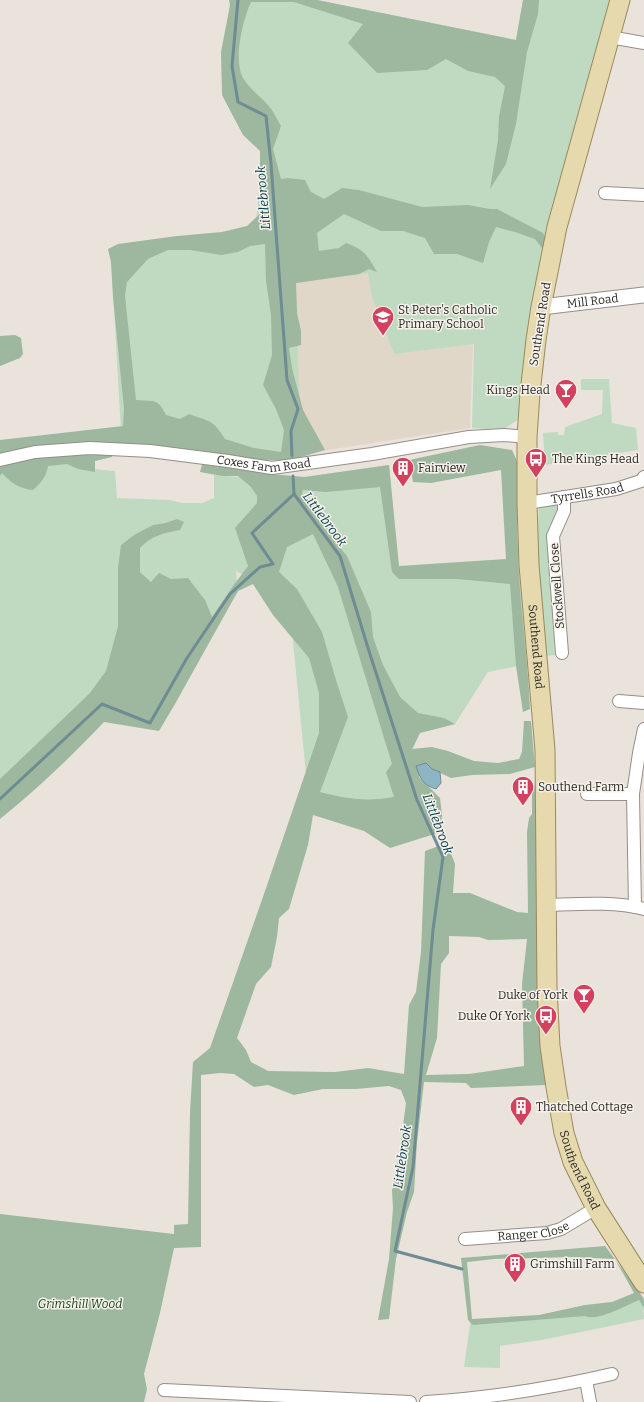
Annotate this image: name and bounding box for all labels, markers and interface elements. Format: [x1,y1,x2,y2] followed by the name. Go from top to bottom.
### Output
[253,165,273,230] water label: Littlebrook
[526,281,554,367] street label: Southend Road
[566,291,619,311] street label: Mill Road
[398,303,498,331] place label: St Peter's Catholic Primary School
[370,304,396,337] school or university icon: St Peter's Catholic Primary School
[553,377,579,410] bar icon: Kings Head
[486,383,550,397] place label: Kings Head
[523,446,549,479] bus stop icon: The Kings Head
[552,452,639,466] place label: The Kings Head
[216,453,312,475] street label: Coxes Farm Road
[390,455,416,488] building icon: Fairview
[418,461,466,475] place label: Fairview
[550,480,625,506] street label: Tyrrells Road
[300,489,351,550] water label: Littlebrook
[547,543,567,629] street label: Stockwell Close
[525,604,547,690] street label: Southend Road
[510,774,536,807] building icon: Southend Farm
[538,780,625,794] place label: Southend Farm
[420,792,457,857] water label: Littlebrook
[571,982,597,1015] bar icon: Duke of York
[498,988,568,1002] place label: Duke of York
[533,1003,559,1036] bus stop icon: Duke Of York
[458,1009,530,1023] place label: Duke Of York
[508,1094,534,1127] building icon: Thatched Cottage
[536,1100,633,1114] place label: Thatched Cottage
[390,1123,414,1190] water label: Littlebrook
[557,1129,603,1212] street label: Southend Road
[497,1219,572,1244] street label: Ranger Close
[502,1251,528,1284] building icon: Grimshill Farm
[530,1257,615,1271] place label: Grimshill Farm
[38,1297,122,1311] park label: Grimshill Wood

